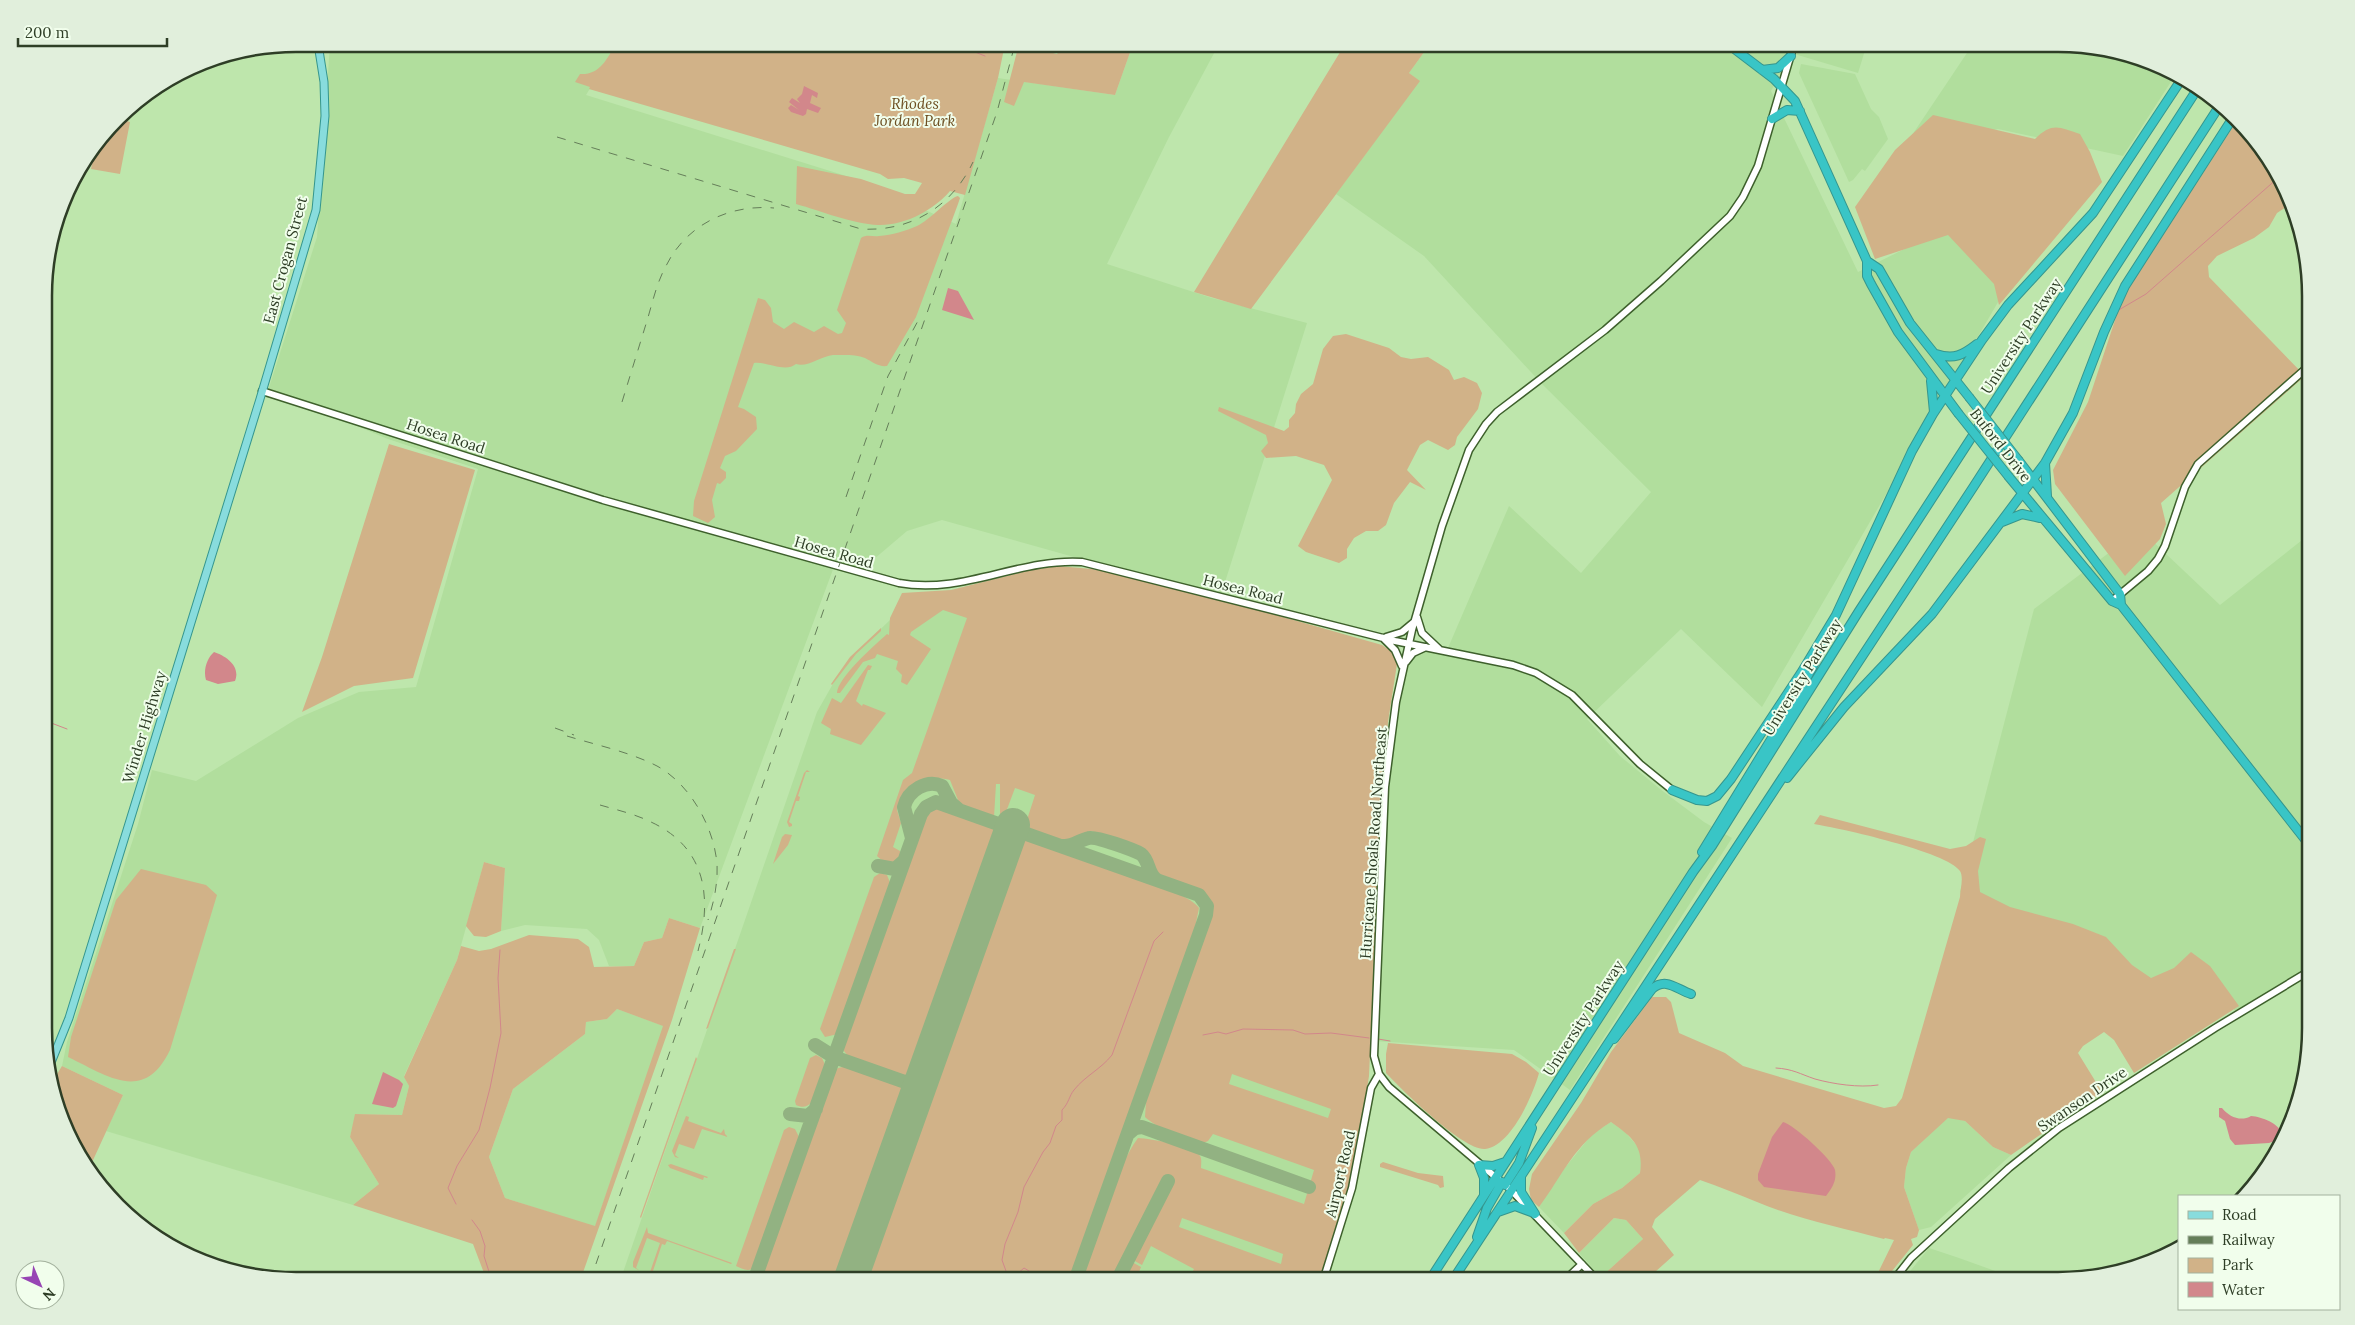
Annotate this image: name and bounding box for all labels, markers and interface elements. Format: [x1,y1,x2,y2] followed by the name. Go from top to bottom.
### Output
[18,15,166,47] scale bar
[25,23,69,42] text: 200 m
[874,94,956,130] park label: Rhodes Jordan Park
[259,194,311,326] street label: East Crogan Street
[1976,274,2066,398] street label: University Parkway
[1966,404,2036,486] street label: Buford Drive
[404,414,488,458] street label: Hosea Road
[792,532,876,572] street label: Hosea Road
[1201,570,1285,608] street label: Hosea Road
[1758,615,1846,739] street label: University Parkway
[118,669,170,785] street label: Winder Highway
[1355,726,1391,959] street label: Hurricane Shoals Road Northeast
[1538,956,1628,1080] street label: University Parkway
[2034,1062,2130,1136] street label: Swanson Drive
[1321,1128,1359,1220] street label: Airport Road
[2178,1195,2340,1310] legend
[2222,1205,2257,1224] text: Road
[2222,1230,2275,1249] text: Railway
[2222,1255,2253,1274] text: Park
[15,1260,65,1310] north arrow
[2222,1280,2265,1299] text: Water
[39,1284,59,1305] text: N

